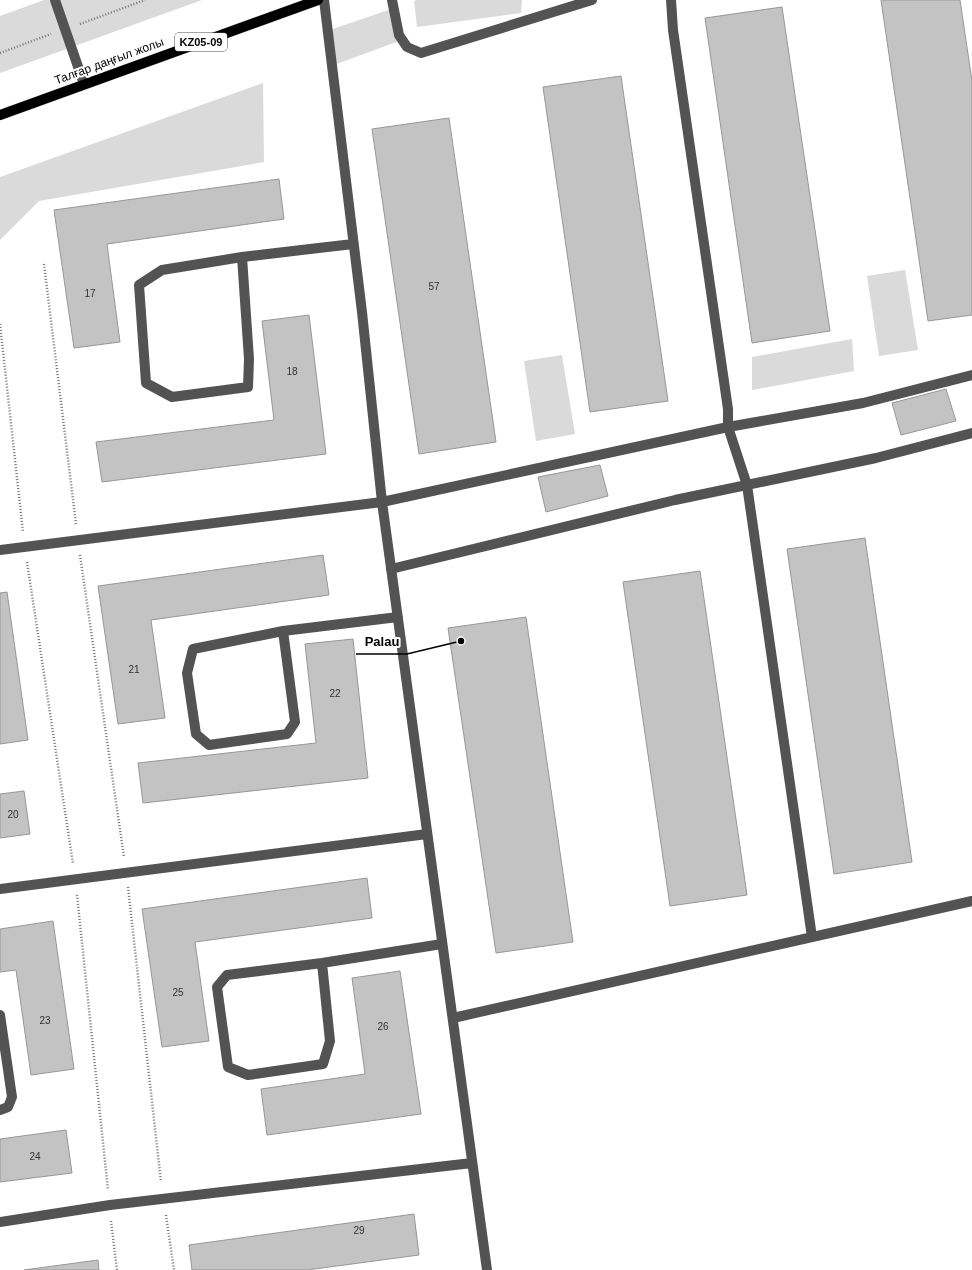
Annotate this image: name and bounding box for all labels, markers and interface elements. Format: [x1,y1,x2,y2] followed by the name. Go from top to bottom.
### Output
[175,33,227,51] road number: KZ05-09
[52,35,166,87] street label: Талғар даңғыл жолы
[428,281,440,292] house number: 57
[84,288,96,299] house number: 17
[286,366,298,377] house number: 18
[356,629,407,654] callout: Palau
[365,634,399,649] text: Palau
[128,664,140,675] house number: 21
[329,688,341,699] house number: 22
[7,809,19,820] house number: 20
[172,987,184,998] house number: 25
[39,1015,51,1026] house number: 23
[377,1021,389,1032] house number: 26
[29,1151,41,1162] house number: 24
[353,1225,365,1236] house number: 29

